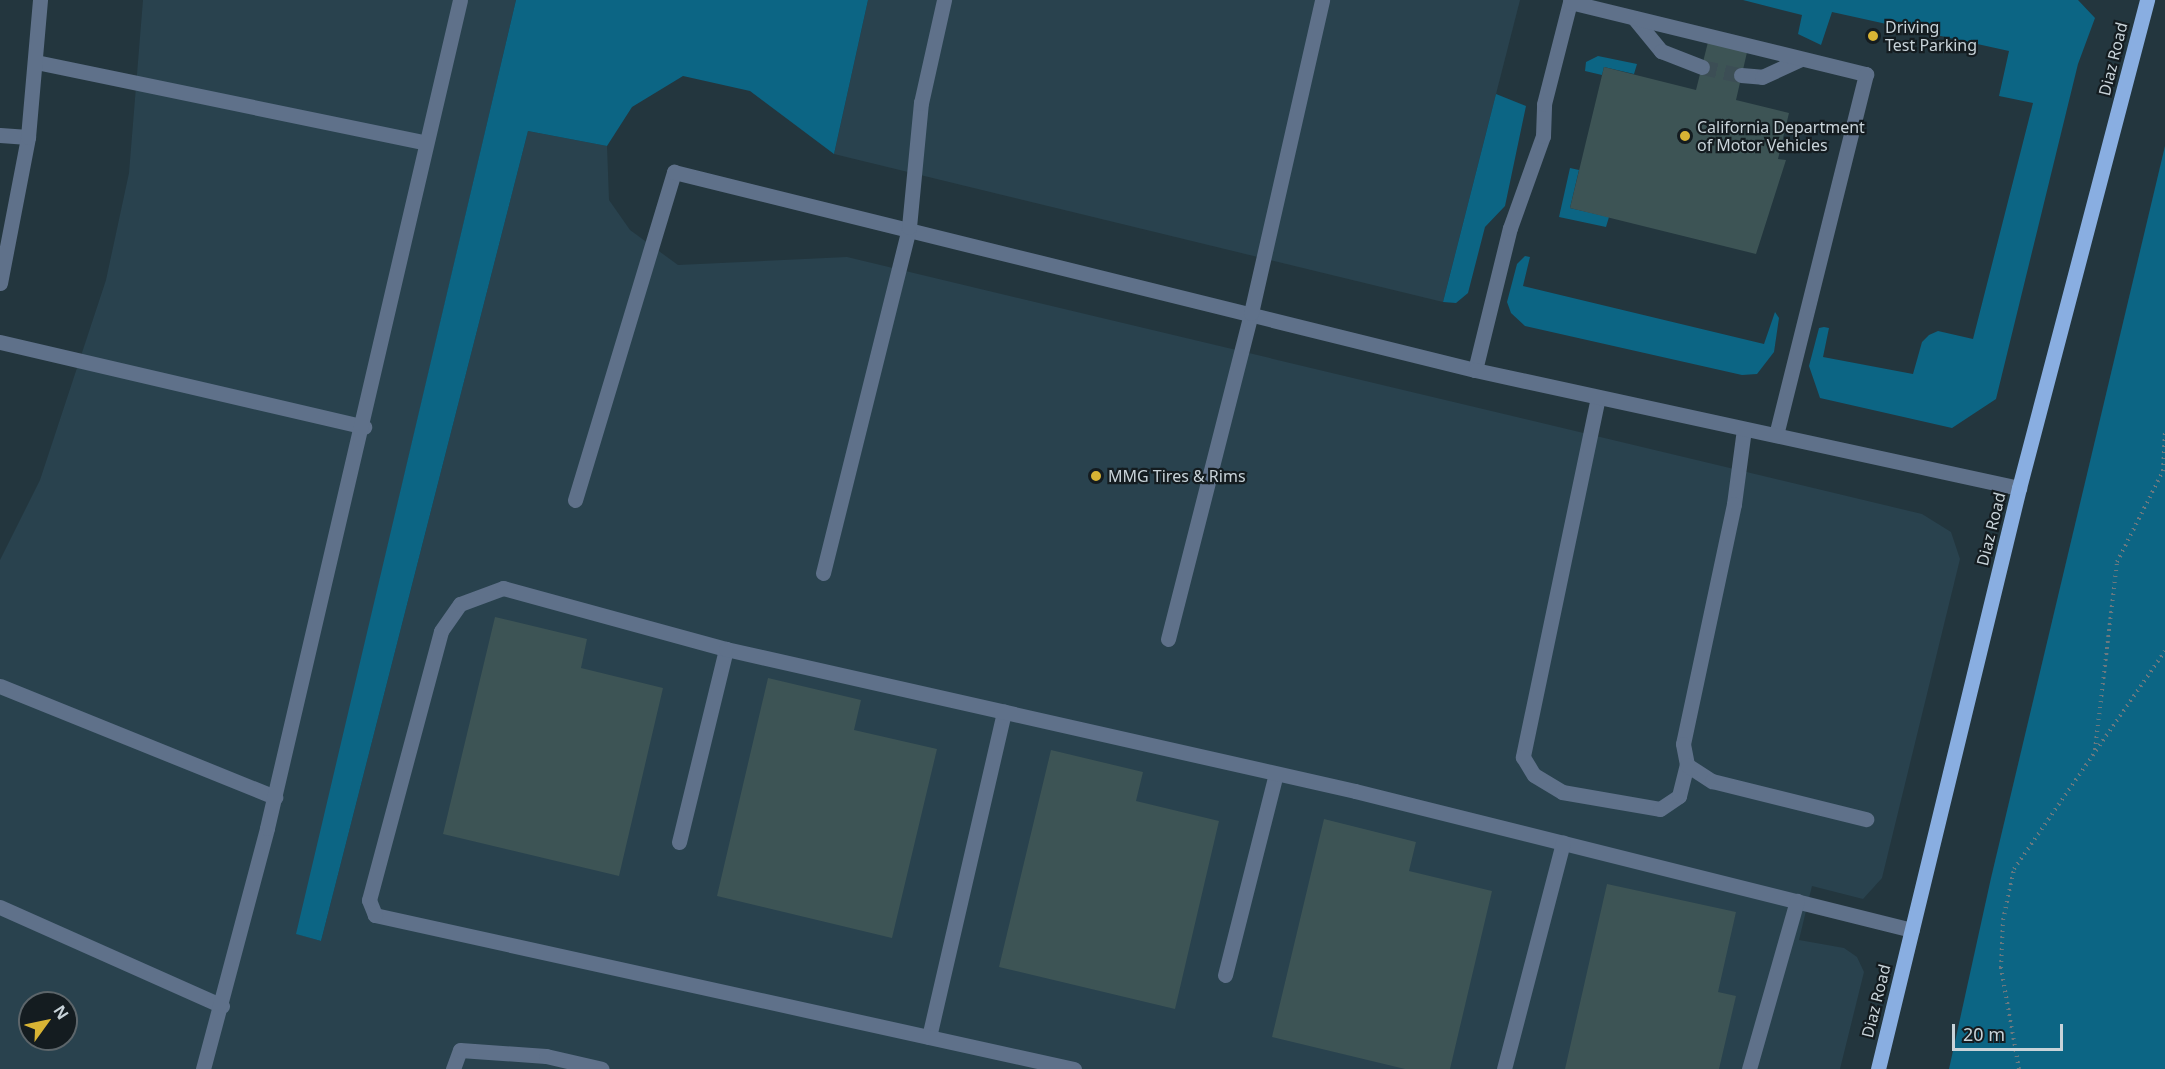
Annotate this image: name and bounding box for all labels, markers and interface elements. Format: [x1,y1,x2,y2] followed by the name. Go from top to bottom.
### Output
[1885,17,1977,55] place label: Driving Test Parking
[2095,20,2131,98] street label: Diaz Road
[1866,29,1880,43] marker: Driving Test Parking
[1697,117,1865,155] place label: California Department of Motor Vehicles
[1678,129,1692,143] marker: California Department of Motor Vehicles
[1108,466,1246,486] place label: MMG Tires & Rims
[1089,469,1103,483] marker: MMG Tires & Rims
[1973,490,2009,568] street label: Diaz Road
[1858,962,1894,1040] street label: Diaz Road
[18,991,78,1051] north arrow
[49,1001,74,1024] text: N
[1955,1012,2066,1050] scale bar
[1963,1022,2005,1046] text: 20 m

